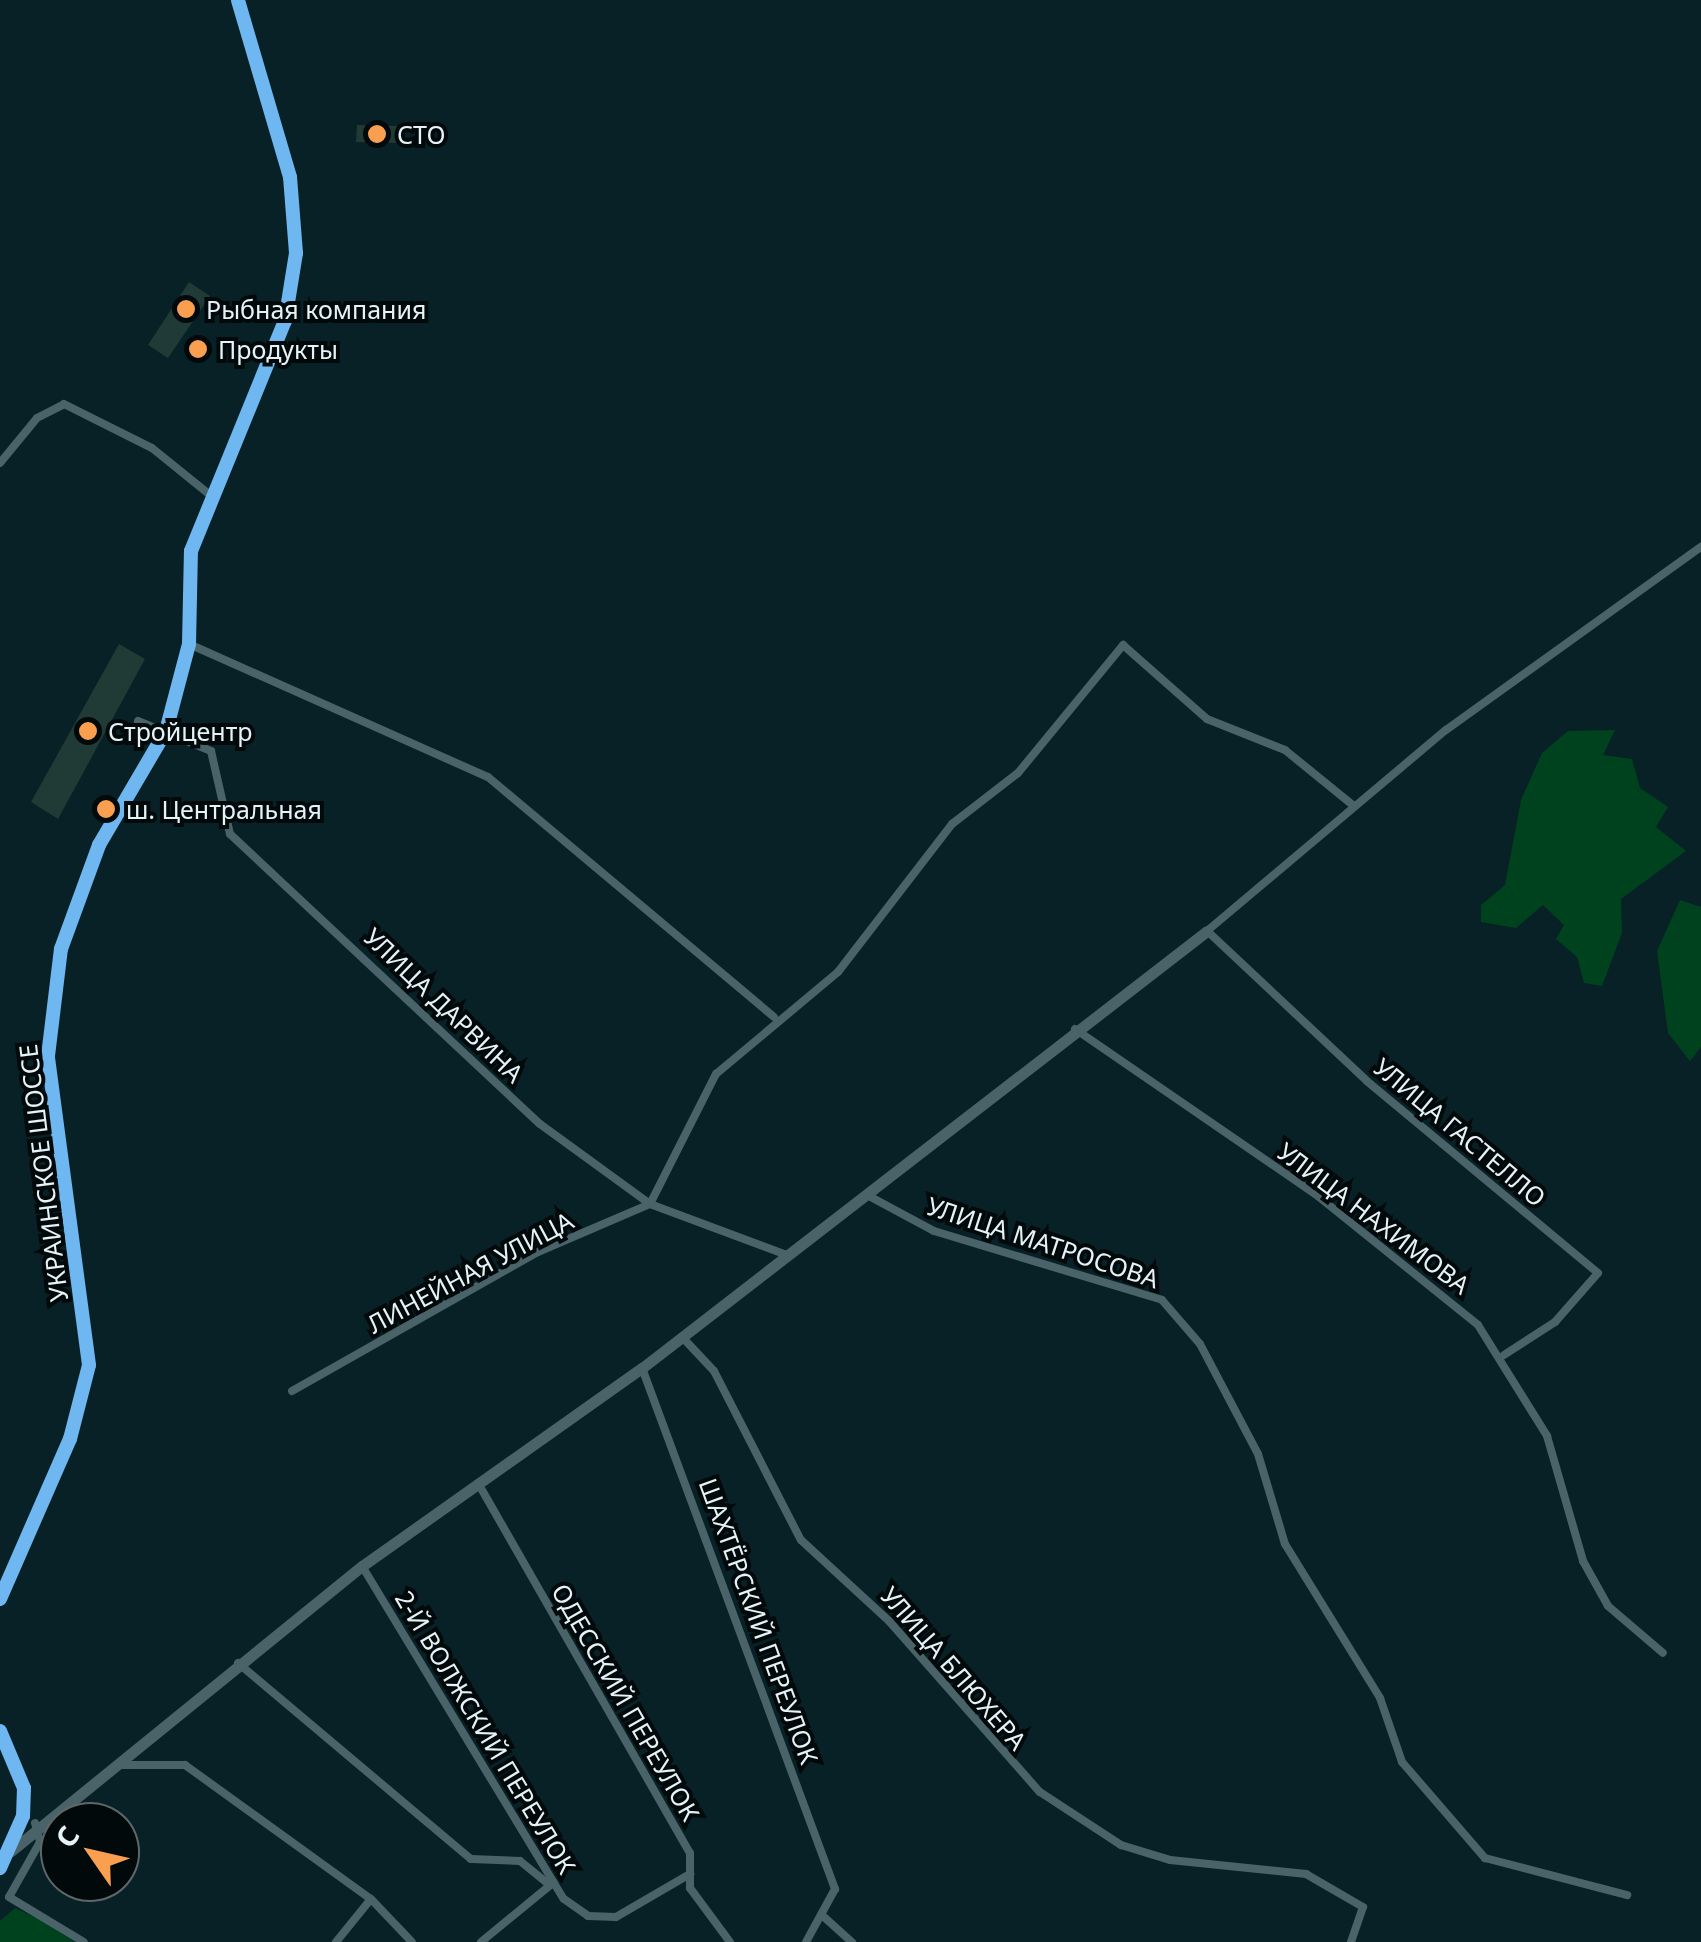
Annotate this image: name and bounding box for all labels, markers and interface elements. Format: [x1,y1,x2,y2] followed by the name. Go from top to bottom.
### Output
[397,119,445,149] place label: СТО
[366,123,388,145] marker: СТО
[206,294,426,324] place label: Рыбная компания
[175,298,197,320] marker: Рыбная компания
[218,334,338,364] place label: Продукты
[187,338,209,360] marker: Продукты
[108,716,252,746] place label: Стройцентр
[77,720,99,742] marker: Стройцентр
[126,794,322,824] place label: ш. Центральная
[95,798,117,820] marker: ш. Центральная
[358,921,530,1089] street label: УЛИЦА ДАРВИНА
[12,1043,74,1303] street label: УКРАИНСКОЕ ШОССЕ
[1368,1052,1552,1212] street label: УЛИЦА ГАСТЕЛЛО
[1272,1136,1476,1300] street label: УЛИЦА НАХИМОВА
[923,1190,1163,1294] street label: УЛИЦА МАТРОСОВА
[362,1205,578,1339] street label: ЛИНЕЙНАЯ УЛИЦА
[693,1474,825,1768] street label: ШАХТЁРСКИЙ ПЕРЕУЛОК
[546,1578,706,1826] street label: ОДЕССКИЙ ПЕРЕУЛОК
[875,1580,1033,1756] street label: УЛИЦА БЛЮХЕРА
[390,1585,582,1879] street label: 2-Й ВОЛЖСКИЙ ПЕРЕУЛОК
[40,1802,140,1902] north arrow
[46,1818,88,1854] text: С

